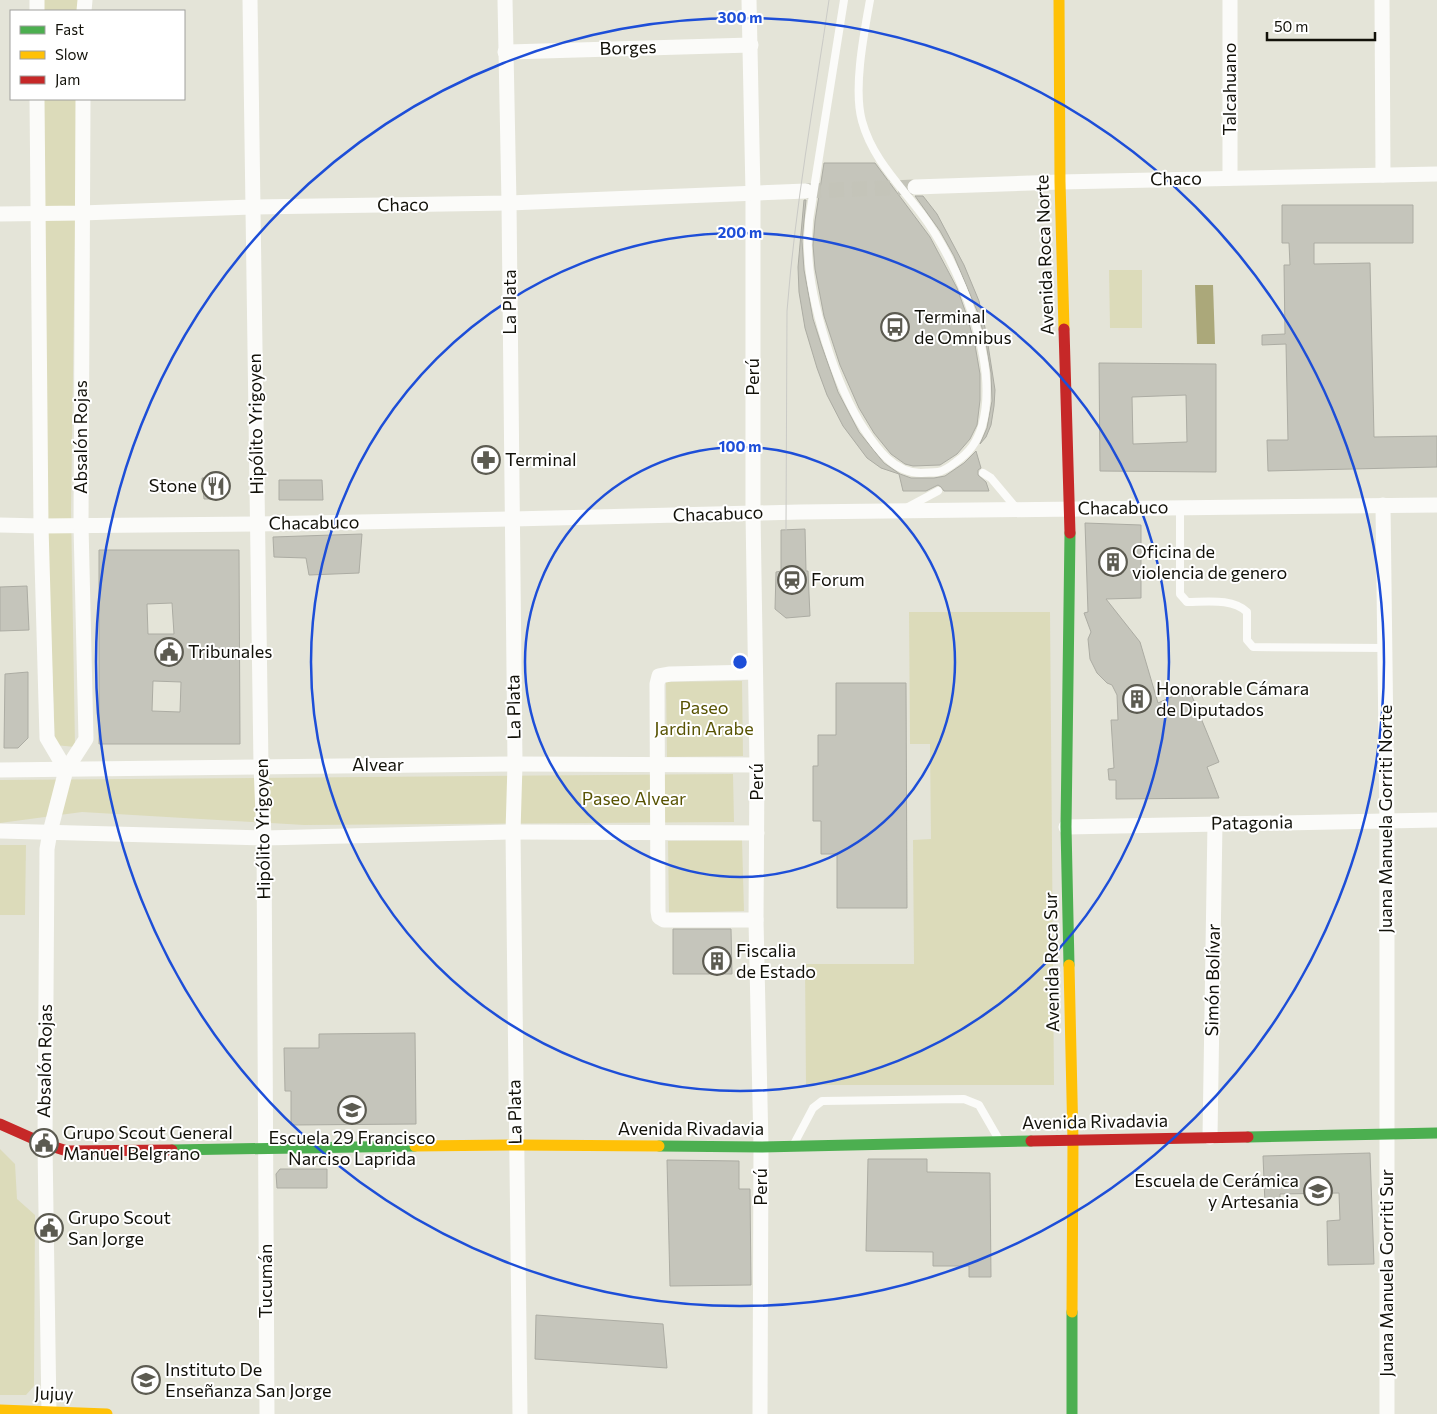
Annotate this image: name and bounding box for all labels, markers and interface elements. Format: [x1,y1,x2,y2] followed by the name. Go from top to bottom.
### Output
[718,8,762,26] text: 300 m
[10,10,185,100] legend
[1267,10,1374,42] scale bar
[1274,17,1308,35] text: 50 m
[55,20,84,38] text: Fast
[599,35,657,59] street label: Borges
[1218,42,1240,136] street label: Talcahuano
[55,45,88,63] text: Slow
[55,70,80,88] text: Jam
[1150,167,1202,189] street label: Chaco
[1030,174,1058,336] street label: Avenida Roca Norte
[377,193,429,215] street label: Chaco
[718,223,762,241] text: 200 m
[498,269,520,335] street label: La Plata
[914,305,1012,348] place label: Terminal de Omnibus
[880,312,910,342] bus stop icon: Terminal de Omnibus
[243,353,267,495] street label: Hipólito Yrigoyen
[741,358,763,396] street label: Perú
[69,380,91,494] street label: Absalón Rojas
[719,437,761,455] text: 100 m
[471,445,501,475] pharmacy icon: Terminal
[505,448,576,470] place label: Terminal
[201,471,231,501] restaurant icon: Stone
[149,474,197,496] place label: Stone
[1077,495,1169,519] street label: Chacabuco
[672,500,764,526] street label: Chacabuco
[268,510,360,534] street label: Chacabuco
[1132,540,1287,583] place label: Oficina de violencia de genero
[1098,547,1128,577] building icon: Oficina de violencia de genero
[777,565,807,595] station icon: Forum
[811,568,865,590] place label: Forum
[154,637,184,667] public building icon: Tribunales
[188,640,273,662] place label: Tribunales
[731,653,749,671] centre of rings
[501,674,525,740] street label: La Plata
[1156,677,1309,720] place label: Honorable Cámara de Diputados
[1122,684,1152,714] building icon: Honorable Cámara de Diputados
[654,696,754,739] park label: Paseo Jardin Arabe
[1374,705,1396,933] street label: Juana Manuela Gorriti Norte
[352,753,404,775] street label: Alvear
[250,758,274,900] street label: Hipólito Yrigoyen
[745,763,767,801] street label: Perú
[582,787,686,809] park label: Paseo Alvear
[1211,810,1293,834] street label: Patagonia
[1039,892,1063,1032] street label: Avenida Roca Sur
[1200,923,1224,1036] street label: Simón Bolívar
[736,939,816,982] place label: Fiscalia de Estado
[702,946,732,976] building icon: Fiscalia de Estado
[32,1004,56,1118] street label: Absalón Rojas
[502,1079,526,1145] street label: La Plata
[337,1095,367,1125] school or university icon: Escuela 29 Francisco Narciso Laprida
[1022,1109,1168,1133] street label: Avenida Rivadavia
[618,1117,764,1139] street label: Avenida Rivadavia
[63,1121,233,1164] place label: Grupo Scout General Manuel Belgrano
[268,1126,436,1169] place label: Escuela 29 Francisco Narciso Laprida
[29,1128,59,1158] public building icon: Grupo Scout General Manuel Belgrano
[749,1168,771,1206] street label: Perú
[1134,1169,1299,1212] place label: Escuela de Cerámica y Artesania
[1375,1169,1397,1377] street label: Juana Manuela Gorriti Sur
[1303,1176,1333,1206] school or university icon: Escuela de Cerámica y Artesania
[68,1206,171,1249] place label: Grupo Scout San Jorge
[34,1213,64,1243] public building icon: Grupo Scout San Jorge
[254,1244,276,1318] street label: Tucumán
[165,1358,332,1401] place label: Instituto De Enseñanza San Jorge
[131,1365,161,1395] school or university icon: Instituto De Enseñanza San Jorge
[34,1381,74,1405] street label: Jujuy

